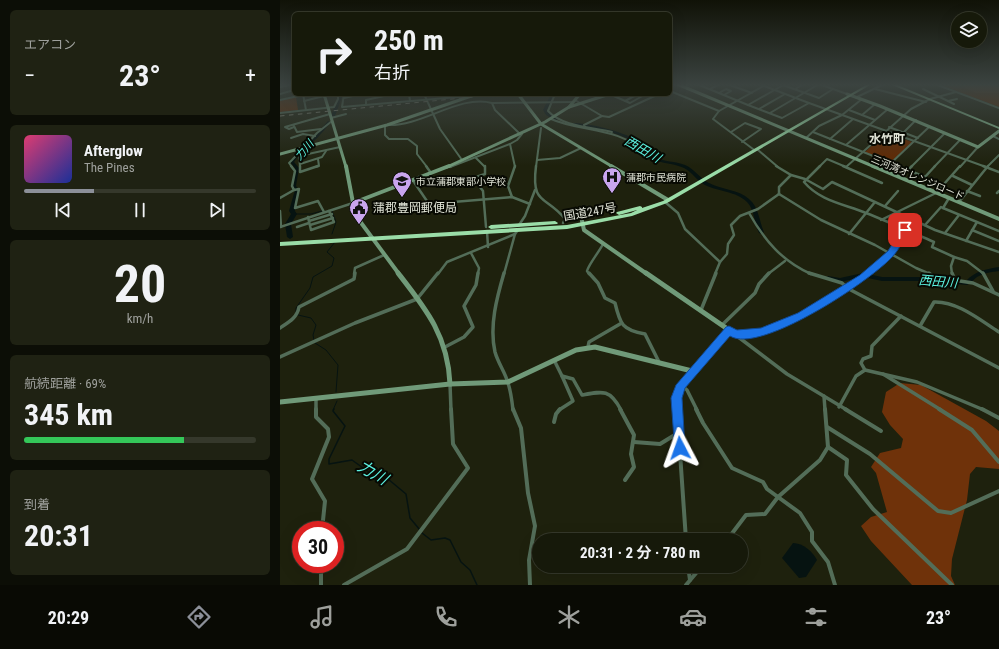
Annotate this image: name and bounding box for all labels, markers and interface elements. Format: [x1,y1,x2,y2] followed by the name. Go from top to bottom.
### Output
[951,12,987,48] map controls
[951,12,987,48] button: layers
[374,24,444,57] text: 250 m
[308,28,360,80] icon: right
[24,37,76,52] text: エアコン
[119,58,161,93] text: 23°
[374,62,410,83] text: 右折
[24,63,35,88] text: −
[245,63,256,88] text: +
[869,132,905,146] district label: 水竹町
[622,133,665,167] water label: 西田川
[292,137,317,163] water label: 力川
[84,142,143,160] text: Afterglow
[870,153,966,202] street label: 三河湾オレンジロード
[84,160,135,175] text: The Pines
[601,166,623,194] hospital icon: 蒲郡市民病院
[391,170,413,198] school or university icon: 市立蒲郡東部小学校
[626,172,686,183] place label: 蒲郡市民病院
[416,176,506,187] place label: 市立蒲郡東部小学校
[348,197,370,225] public building icon: 蒲郡豊岡郵便局
[52,199,74,221] icon: previous
[129,199,151,221] icon: pause
[206,199,228,221] icon: next
[562,200,618,224] street label: 国道247号
[373,201,457,215] place label: 蒲郡豊岡郵便局
[888,213,922,247] pin
[894,219,916,241] icon: arrive
[114,254,166,315] text: 20
[918,272,960,291] water label: 西田川
[127,311,153,326] text: km/h
[24,376,106,391] text: 航続距離 · 69%
[24,397,113,432] text: 345 km
[659,427,701,469] position arrow
[354,456,393,490] water label: 力川
[24,497,50,512] text: 到着
[24,518,93,553] text: 20:31
[292,521,344,573] speed limit sign: 30
[580,544,700,562] text: 20:31 · 2 分 · 780 m
[185,603,213,631] icon: directions
[308,603,336,631] icon: music
[432,603,460,631] icon: phone
[555,603,583,631] icon: climate
[679,603,707,631] icon: car
[802,603,830,631] icon: filters
[48,607,89,628] text: 20:29
[926,607,951,628] text: 23°

